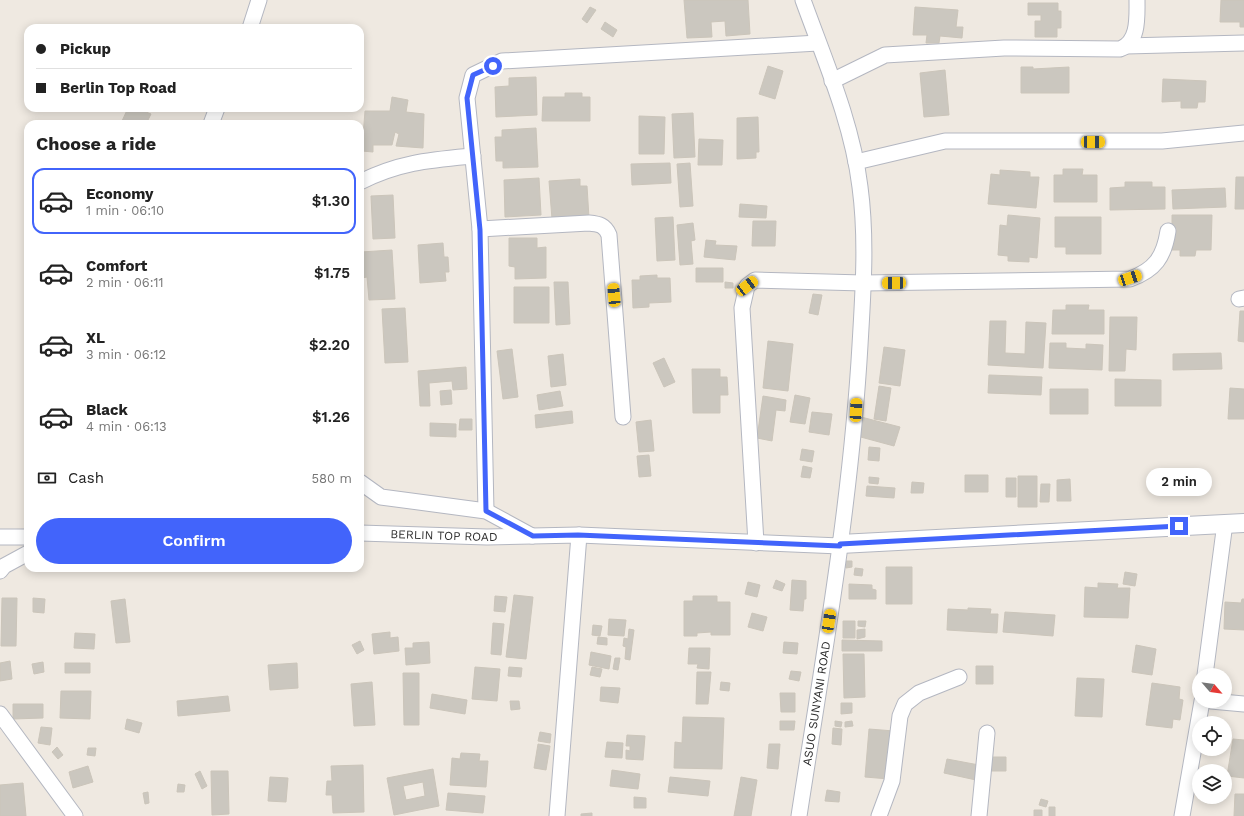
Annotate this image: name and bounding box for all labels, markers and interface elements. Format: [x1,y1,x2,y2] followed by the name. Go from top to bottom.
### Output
[60,40,111,58] text: Pickup
[484,57,502,75] route start
[60,79,176,97] text: Berlin Top Road
[36,133,156,154] text: Choose a ride
[1081,136,1105,148] car
[38,183,74,219] icon: car
[86,185,153,203] text: Economy
[312,192,350,210] text: $1.30
[86,203,164,218] text: 1 min · 06:10
[38,255,74,291] icon: car
[86,257,147,275] text: Comfort
[314,264,350,282] text: $1.75
[1117,269,1143,287] car
[734,274,760,298] car
[86,275,164,290] text: 2 min · 06:11
[882,277,906,289] car
[607,283,621,307] car
[38,327,74,363] icon: car
[86,329,105,347] text: XL
[309,336,350,354] text: $2.20
[86,347,166,362] text: 3 min · 06:12
[849,398,863,422] car
[38,399,74,435] icon: car
[86,401,128,419] text: Black
[312,408,350,426] text: $1.26
[86,419,167,434] text: 4 min · 06:13
[36,467,58,489] icon: cash
[1146,468,1212,496] callout: 2 min
[68,469,104,487] text: Cash
[312,471,352,486] text: 580 m
[1161,474,1197,489] text: 2 min
[1170,517,1188,535] route end
[36,518,352,564] button: Confirm
[390,527,498,544] street label: BERLIN TOP ROAD
[821,608,837,634] car
[800,640,833,767] street label: ASUO SUNYANI ROAD
[1192,668,1232,708] north arrow
[1192,668,1232,804] map controls
[1192,716,1232,756] button: locate
[1192,764,1232,804] button: layers

